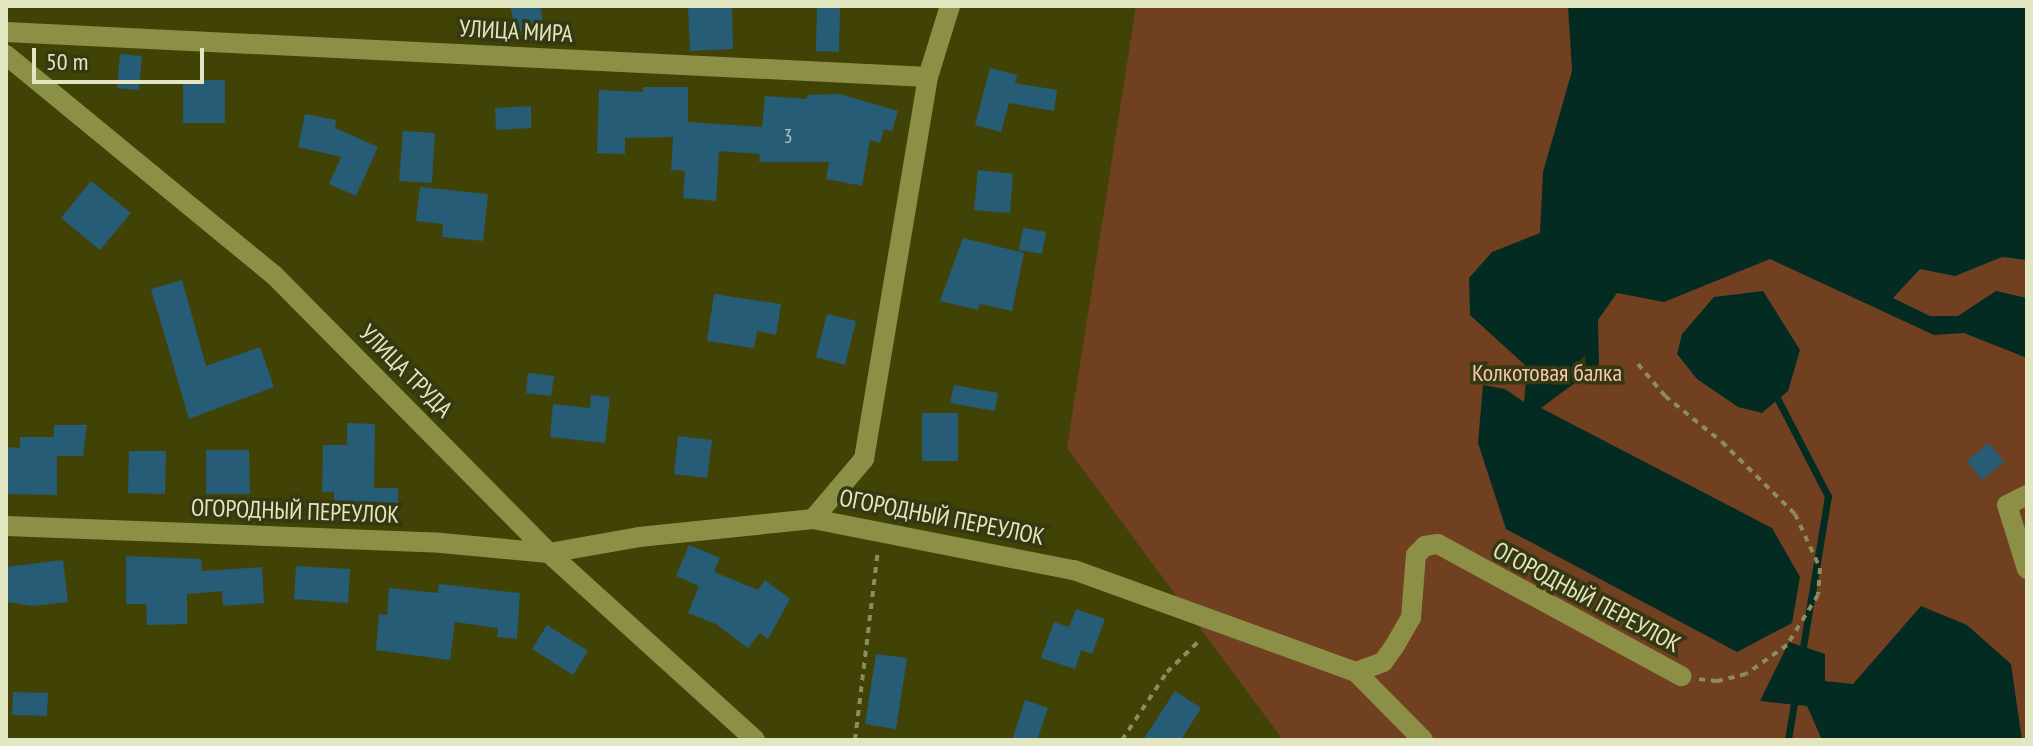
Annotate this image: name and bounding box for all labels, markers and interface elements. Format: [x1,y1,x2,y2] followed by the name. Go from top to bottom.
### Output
[458,14,574,48] street label: УЛИЦА МИРА
[36,32,208,82] scale bar
[46,46,88,77] text: 50 m
[784,124,792,148] house number: 3
[353,318,459,424] street label: УЛИЦА ТРУДА
[1472,359,1622,387] park label: Колкотовая балка
[837,483,1047,551] street label: ОГОРОДНЫЙ ПЕРЕУЛОК
[190,493,400,529] street label: ОГОРОДНЫЙ ПЕРЕУЛОК
[1488,535,1686,659] street label: ОГОРОДНЫЙ ПЕРЕУЛОК

